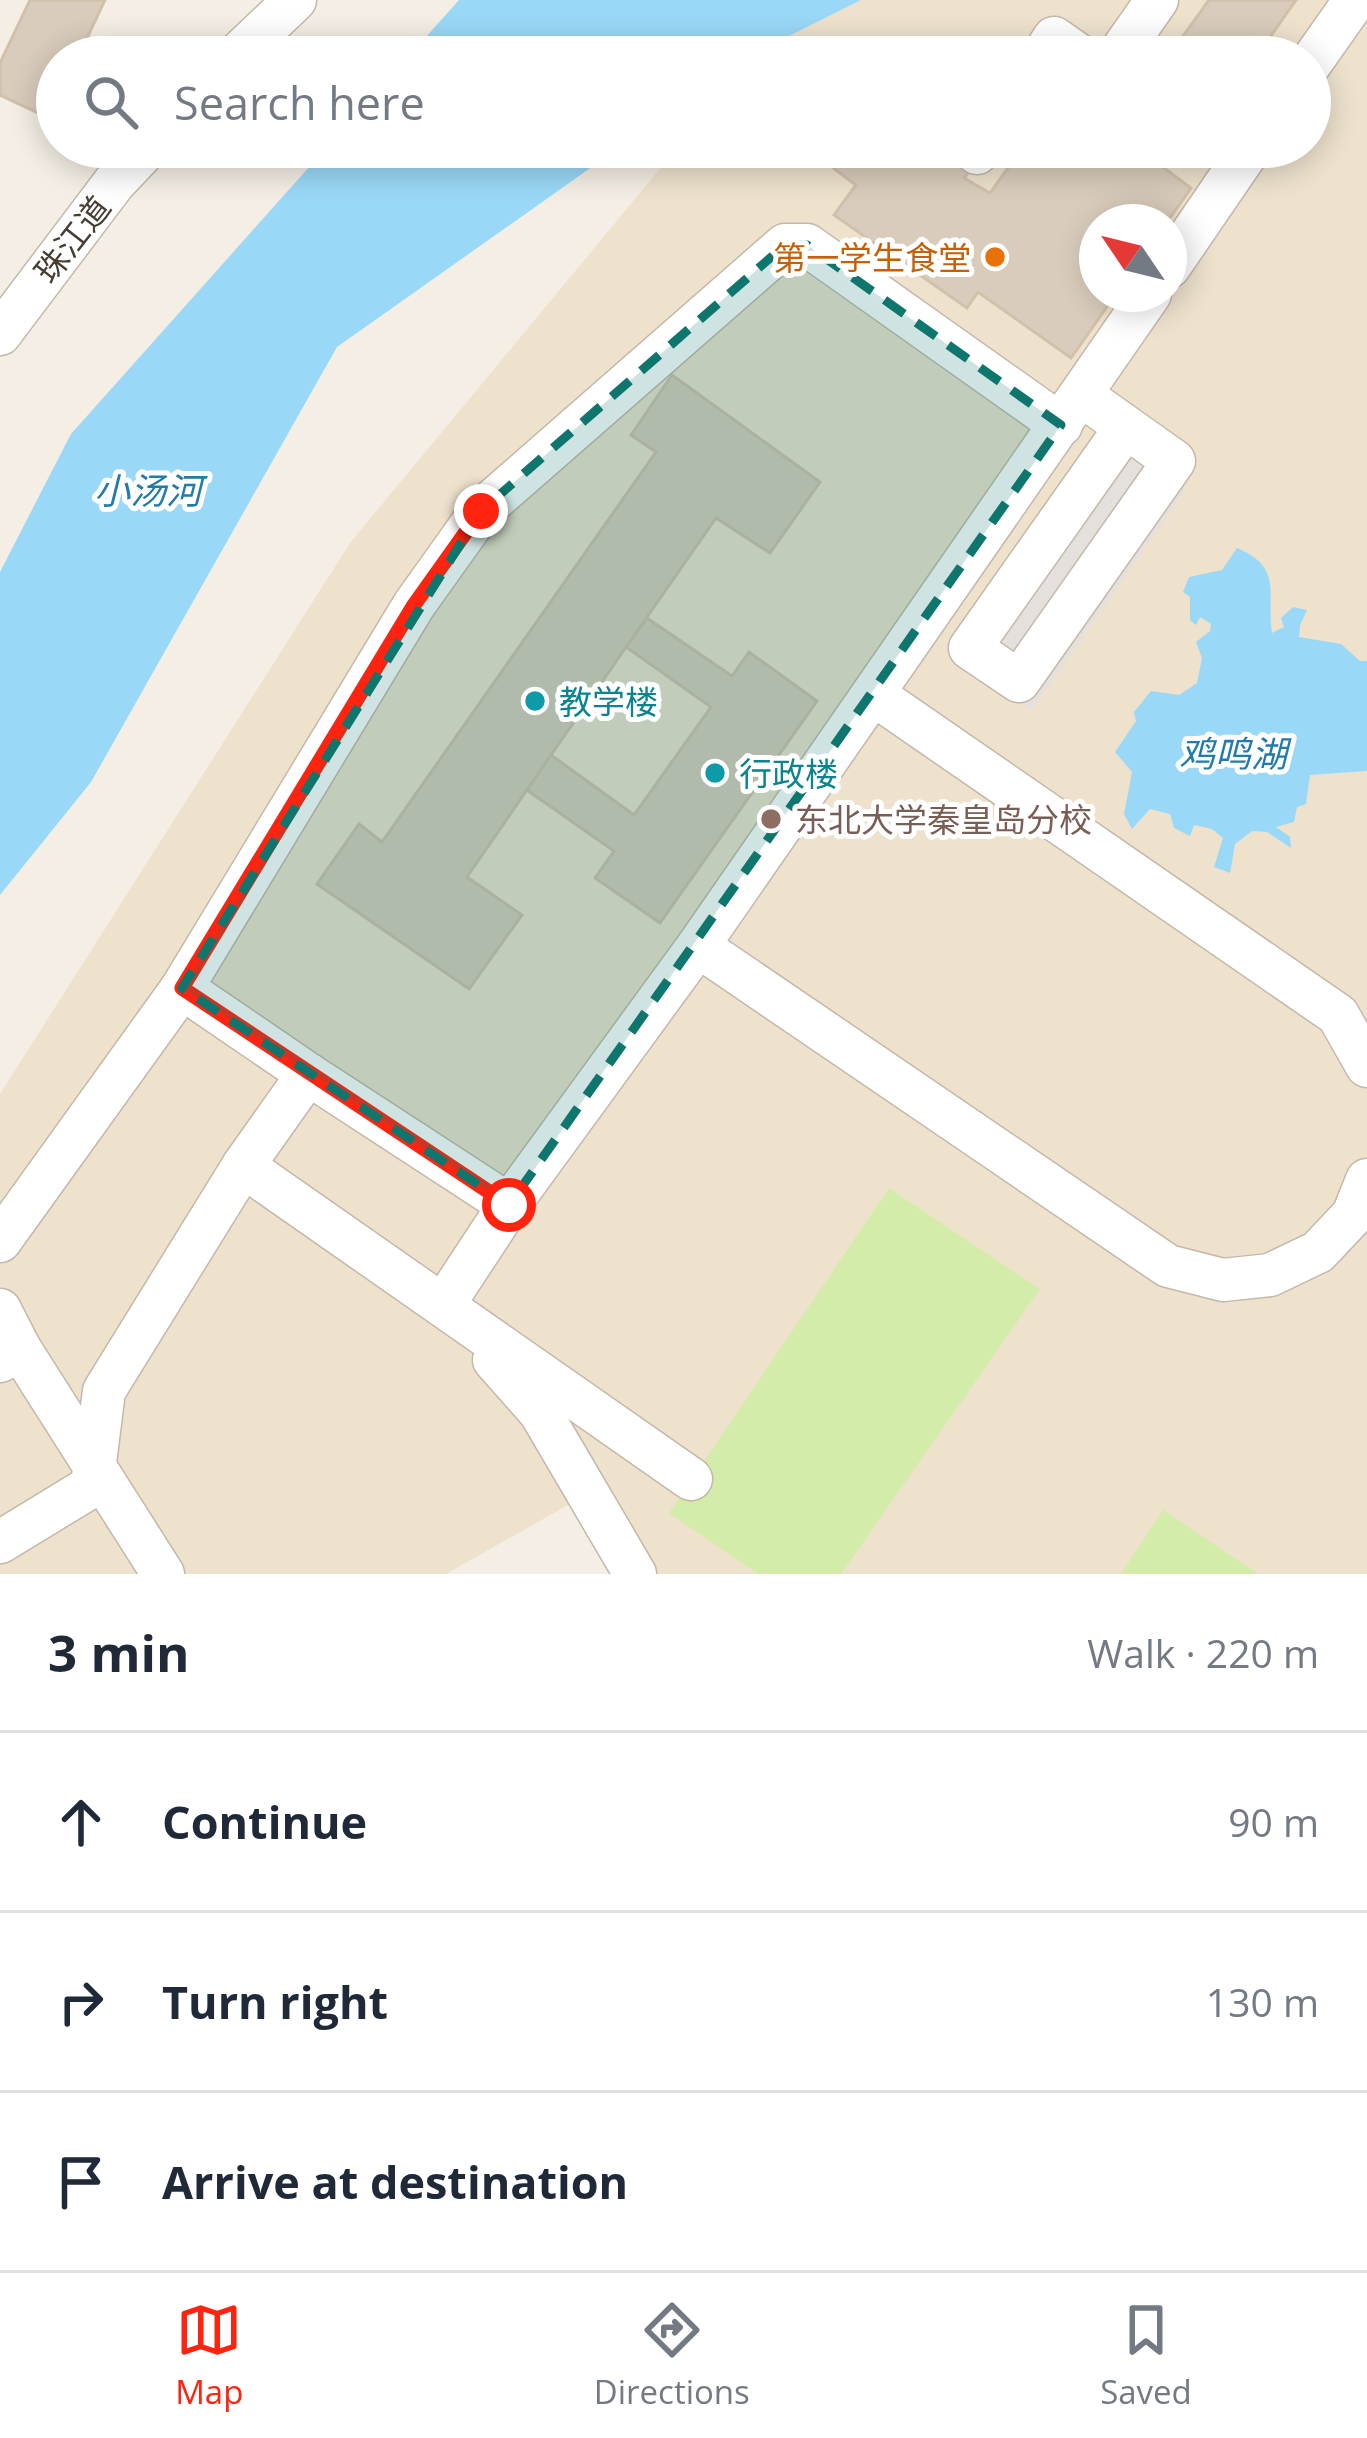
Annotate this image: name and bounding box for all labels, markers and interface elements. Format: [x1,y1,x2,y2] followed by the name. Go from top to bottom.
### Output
[36,36,1331,168] search box
[78,69,144,135] icon: search
[174,72,425,133] text: Search here
[24,186,120,292] street label: 珠江道
[1079,204,1187,312] north arrow
[773,235,971,280] place label: 第一学生食堂
[982,244,1008,270] marker: 第一学生食堂
[94,466,208,515] water label: 小汤河
[454,484,508,538] route end
[559,679,658,724] place label: 教学楼
[522,688,548,714] marker: 教学楼
[1179,729,1292,778] water label: 鸡鸣湖
[739,751,838,796] place label: 行政楼
[702,760,728,786] marker: 行政楼
[795,797,1092,842] place label: 东北大学秦皇岛分校
[758,806,784,832] marker: 东北大学秦皇岛分校
[482,1178,536,1232] route start
[48,1617,190,1687] text: 3 min
[1087,1626,1319,1679] text: Walk · 220 m
[48,1789,114,1855] icon: ahead
[162,1791,367,1852] text: Continue
[1228,1795,1319,1848] text: 90 m
[48,1969,114,2035] icon: right
[162,1971,388,2032] text: Turn right
[1206,1975,1319,2028] text: 130 m
[48,2149,114,2215] icon: arrive
[162,2151,628,2212] text: Arrive at destination
[175,2297,243,2414] tab: Map
[594,2297,750,2414] tab: Directions
[1100,2297,1192,2414] tab: Saved

